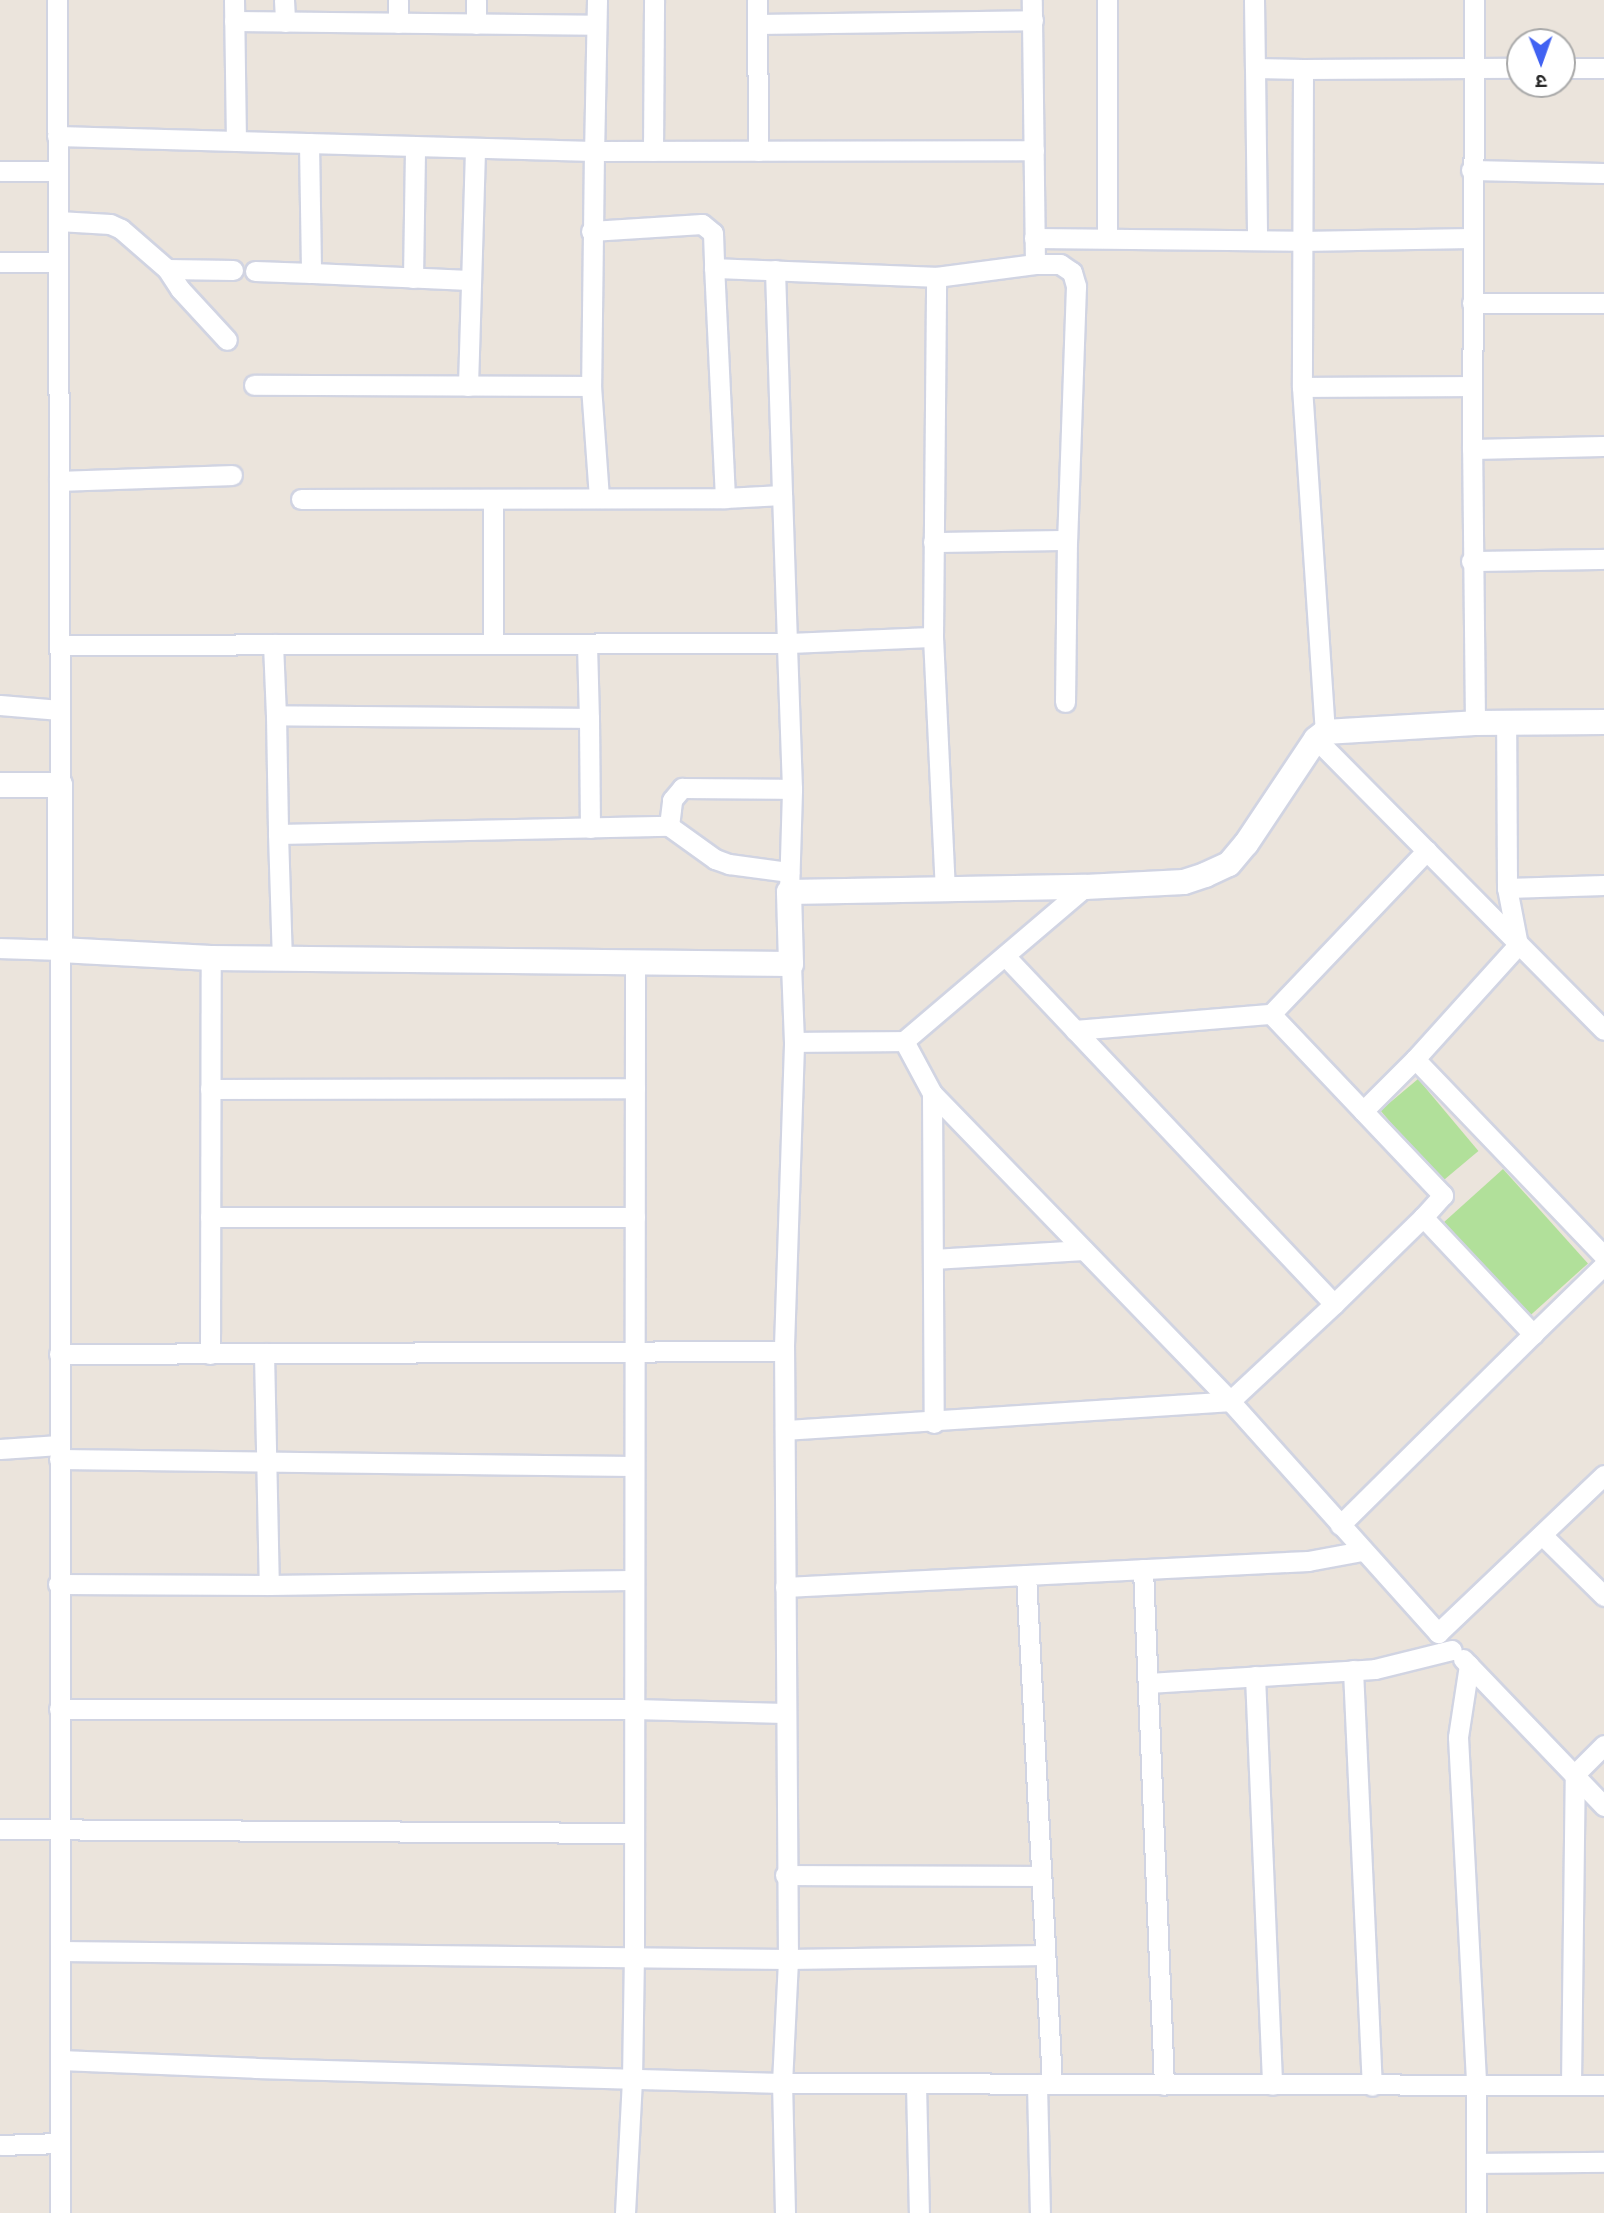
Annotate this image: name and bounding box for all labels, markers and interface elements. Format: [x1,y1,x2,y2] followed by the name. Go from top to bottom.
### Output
[1506,28,1576,98] north arrow
[1536,71,1547,93] text: उ

